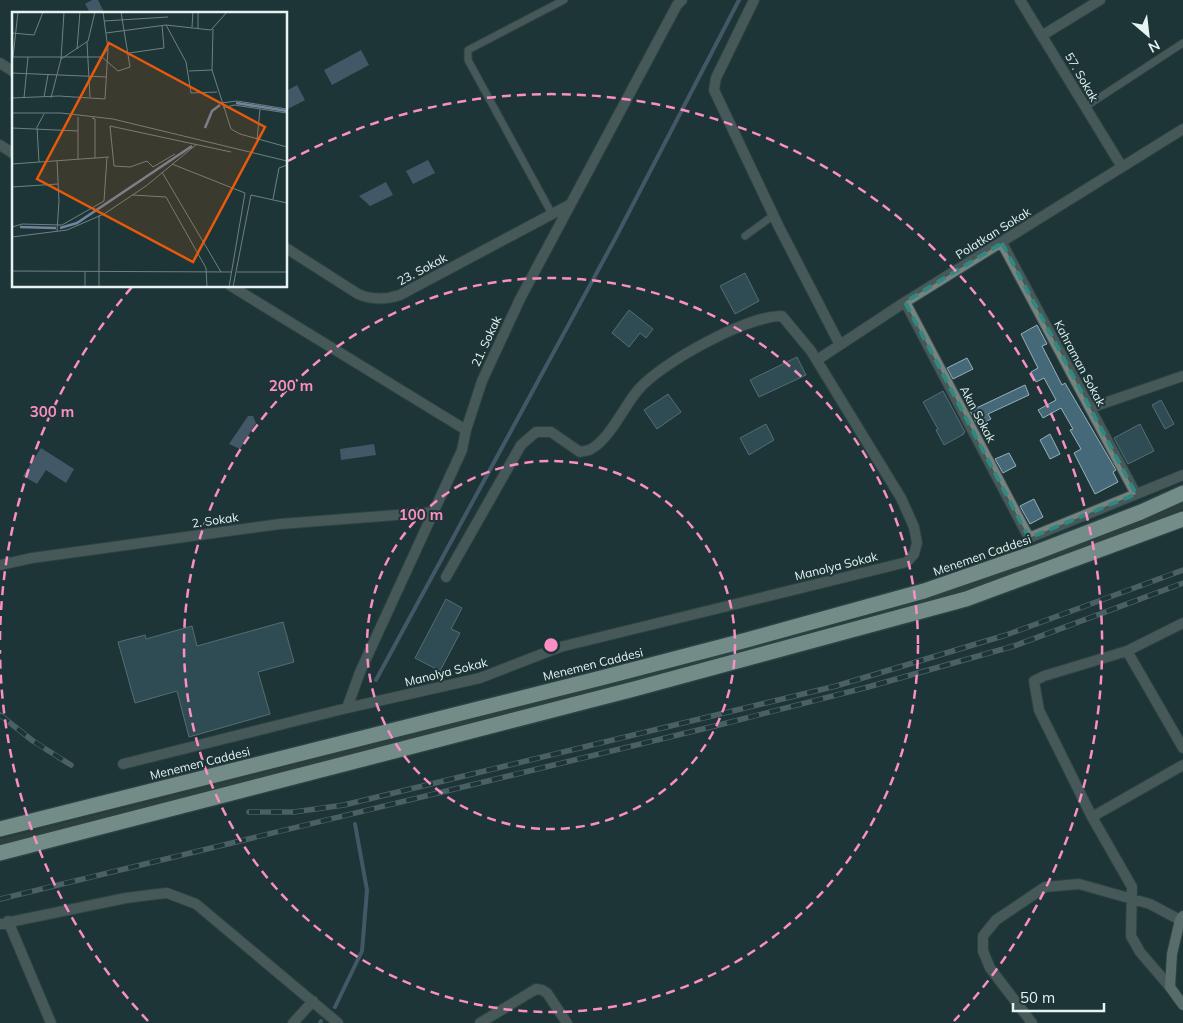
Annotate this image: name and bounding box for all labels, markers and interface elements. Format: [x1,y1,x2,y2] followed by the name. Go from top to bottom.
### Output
[1123,10,1173,60] north arrow
[12,12,288,288] inset map
[1145,36,1163,57] text: N
[1062,50,1102,105] street label: 57. Sokak
[953,203,1034,262] street label: Polatkan Sokak
[395,249,450,288] street label: 23. Sokak
[468,313,505,369] street label: 21. Sokak
[1051,318,1109,409] street label: Kahraman Sokak
[269,376,313,395] text: 200 m
[957,383,1000,446] street label: Akın Sokak
[30,402,74,421] text: 300 m
[399,505,443,524] text: 100 m
[191,509,240,531] street label: 2. Sokak
[931,531,1033,579] street label: Menemen Caddesi
[793,548,880,584] street label: Manolya Sokak
[542,636,560,654] centre of rings
[541,644,645,684] street label: Menemen Caddesi
[403,654,490,690] street label: Manolya Sokak
[148,743,252,783] street label: Menemen Caddesi
[1013,980,1104,1012] scale bar
[1020,988,1055,1007] text: 50 m

